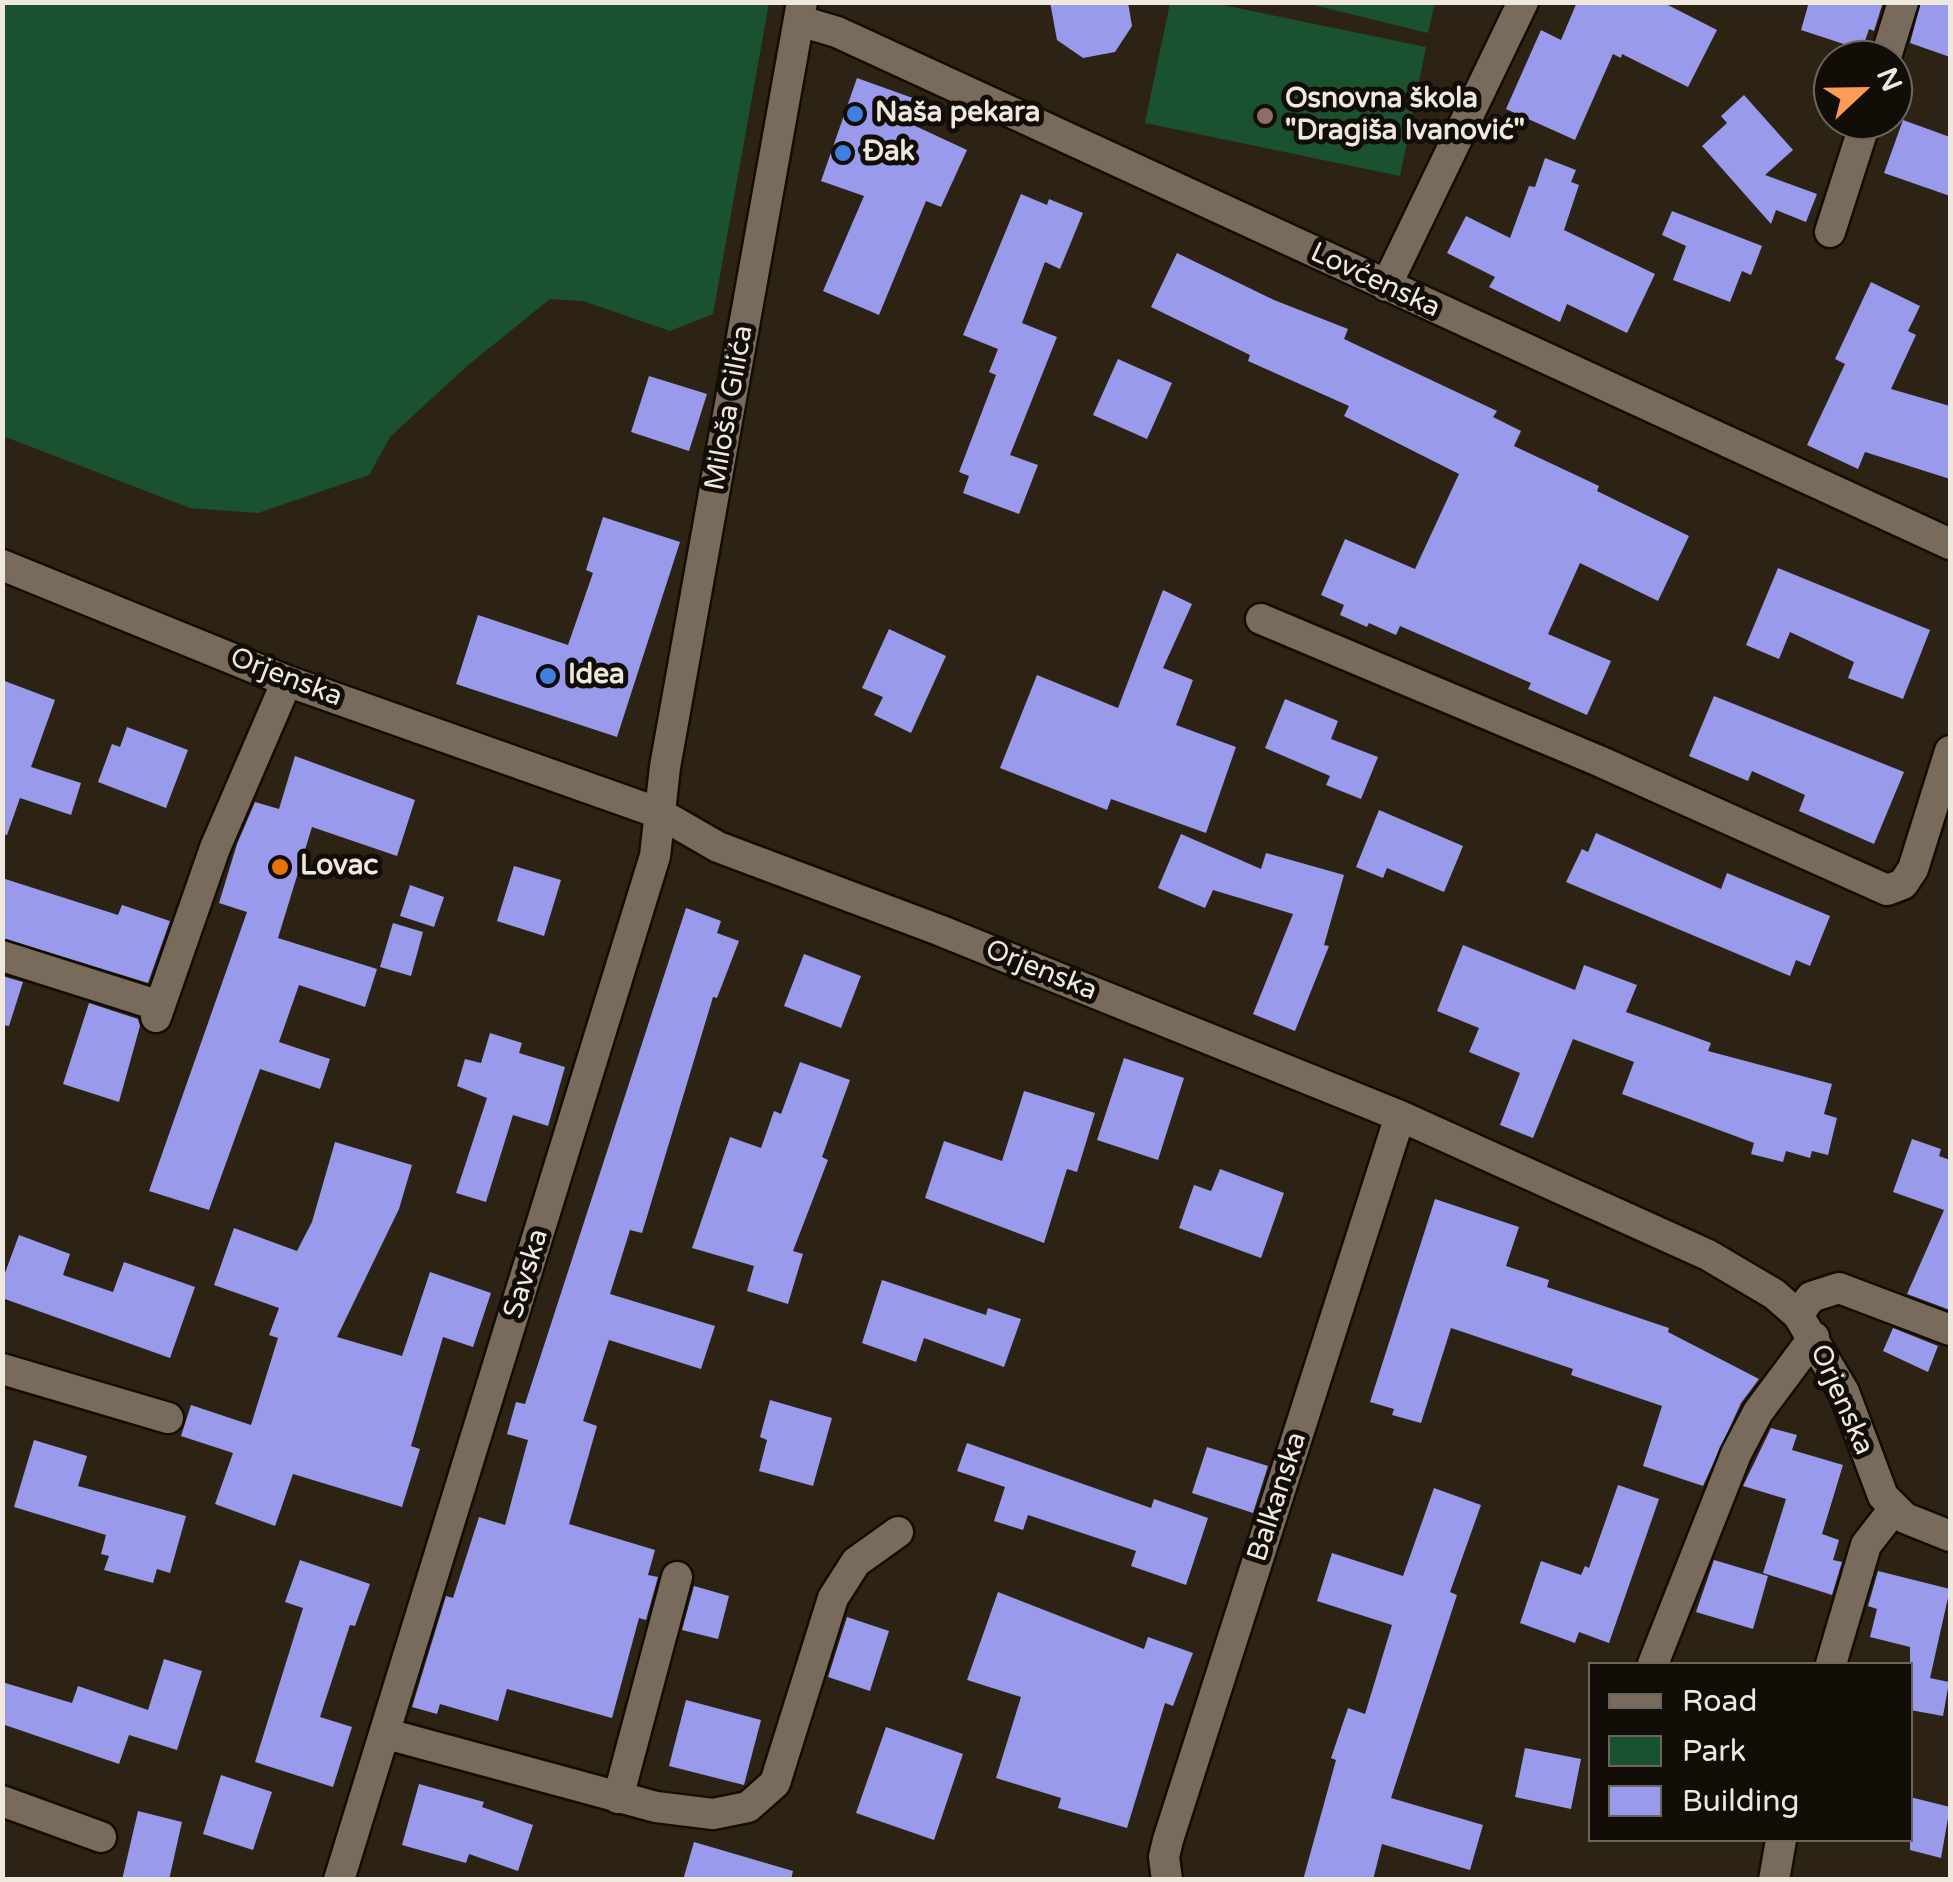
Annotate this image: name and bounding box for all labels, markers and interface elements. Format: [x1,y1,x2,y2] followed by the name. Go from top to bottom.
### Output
[1813,40,1913,140] north arrow
[1869,63,1909,96] text: N
[1285,83,1525,149] place label: Osnovna škola "Dragiša Ivanović"
[875,97,1040,131] place label: Naša pekara
[844,103,866,125] marker: Naša pekara
[1254,105,1276,127] marker: Osnovna škola "Dragiša Ivanović"
[863,136,915,170] place label: Đak
[832,142,854,164] marker: Đak
[1305,236,1445,326] street label: Lovćenska
[699,323,761,493] street label: Miloša Gilića
[225,641,347,715] street label: Orjenska
[568,659,625,693] place label: Idea
[537,665,559,687] marker: Idea
[300,850,378,884] place label: Lovac
[269,856,291,878] marker: Lovac
[980,933,1102,1009] street label: Orjenska
[498,1225,556,1323] street label: Savska
[1802,1340,1880,1460] street label: Orjenska
[1241,1428,1315,1566] street label: Balkanska
[1588,1662,1913,1842] legend
[1682,1683,1757,1720] text: Road
[1682,1733,1746,1770] text: Park
[1682,1783,1799,1820] text: Building

